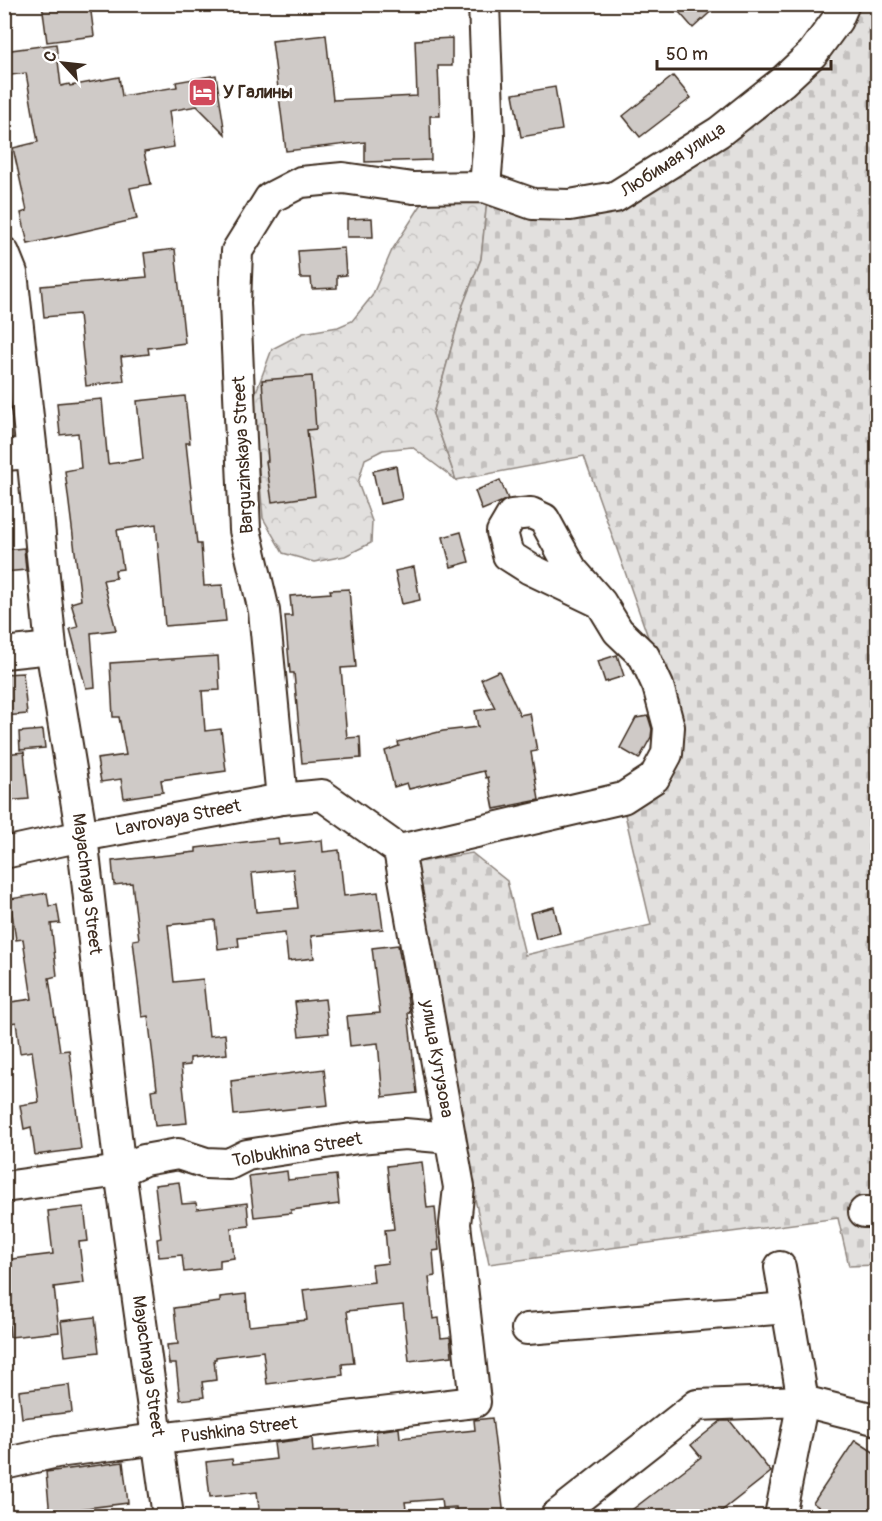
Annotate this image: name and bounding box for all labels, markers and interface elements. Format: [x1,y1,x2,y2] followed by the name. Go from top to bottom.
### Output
[33,33,93,93] north arrow
[657,33,831,71] scale bar
[666,43,708,66] text: 50 m
[39,48,62,66] text: С
[186,76,218,108] hotel icon: У Галины
[223,81,293,104] place label: У Галины
[615,118,730,203] street label: Любимая улица
[227,375,259,535] street label: Barguzinskaya Street
[113,794,244,841] street label: Lavrovaya Street
[67,812,107,957] street label: Mayachnaya Street
[415,997,459,1120] street label: улица Кутузова
[230,1127,364,1173] street label: Tolbukhina Street
[127,1294,169,1439] street label: Mayachnaya Street
[179,1411,299,1449] street label: Pushkina Street

